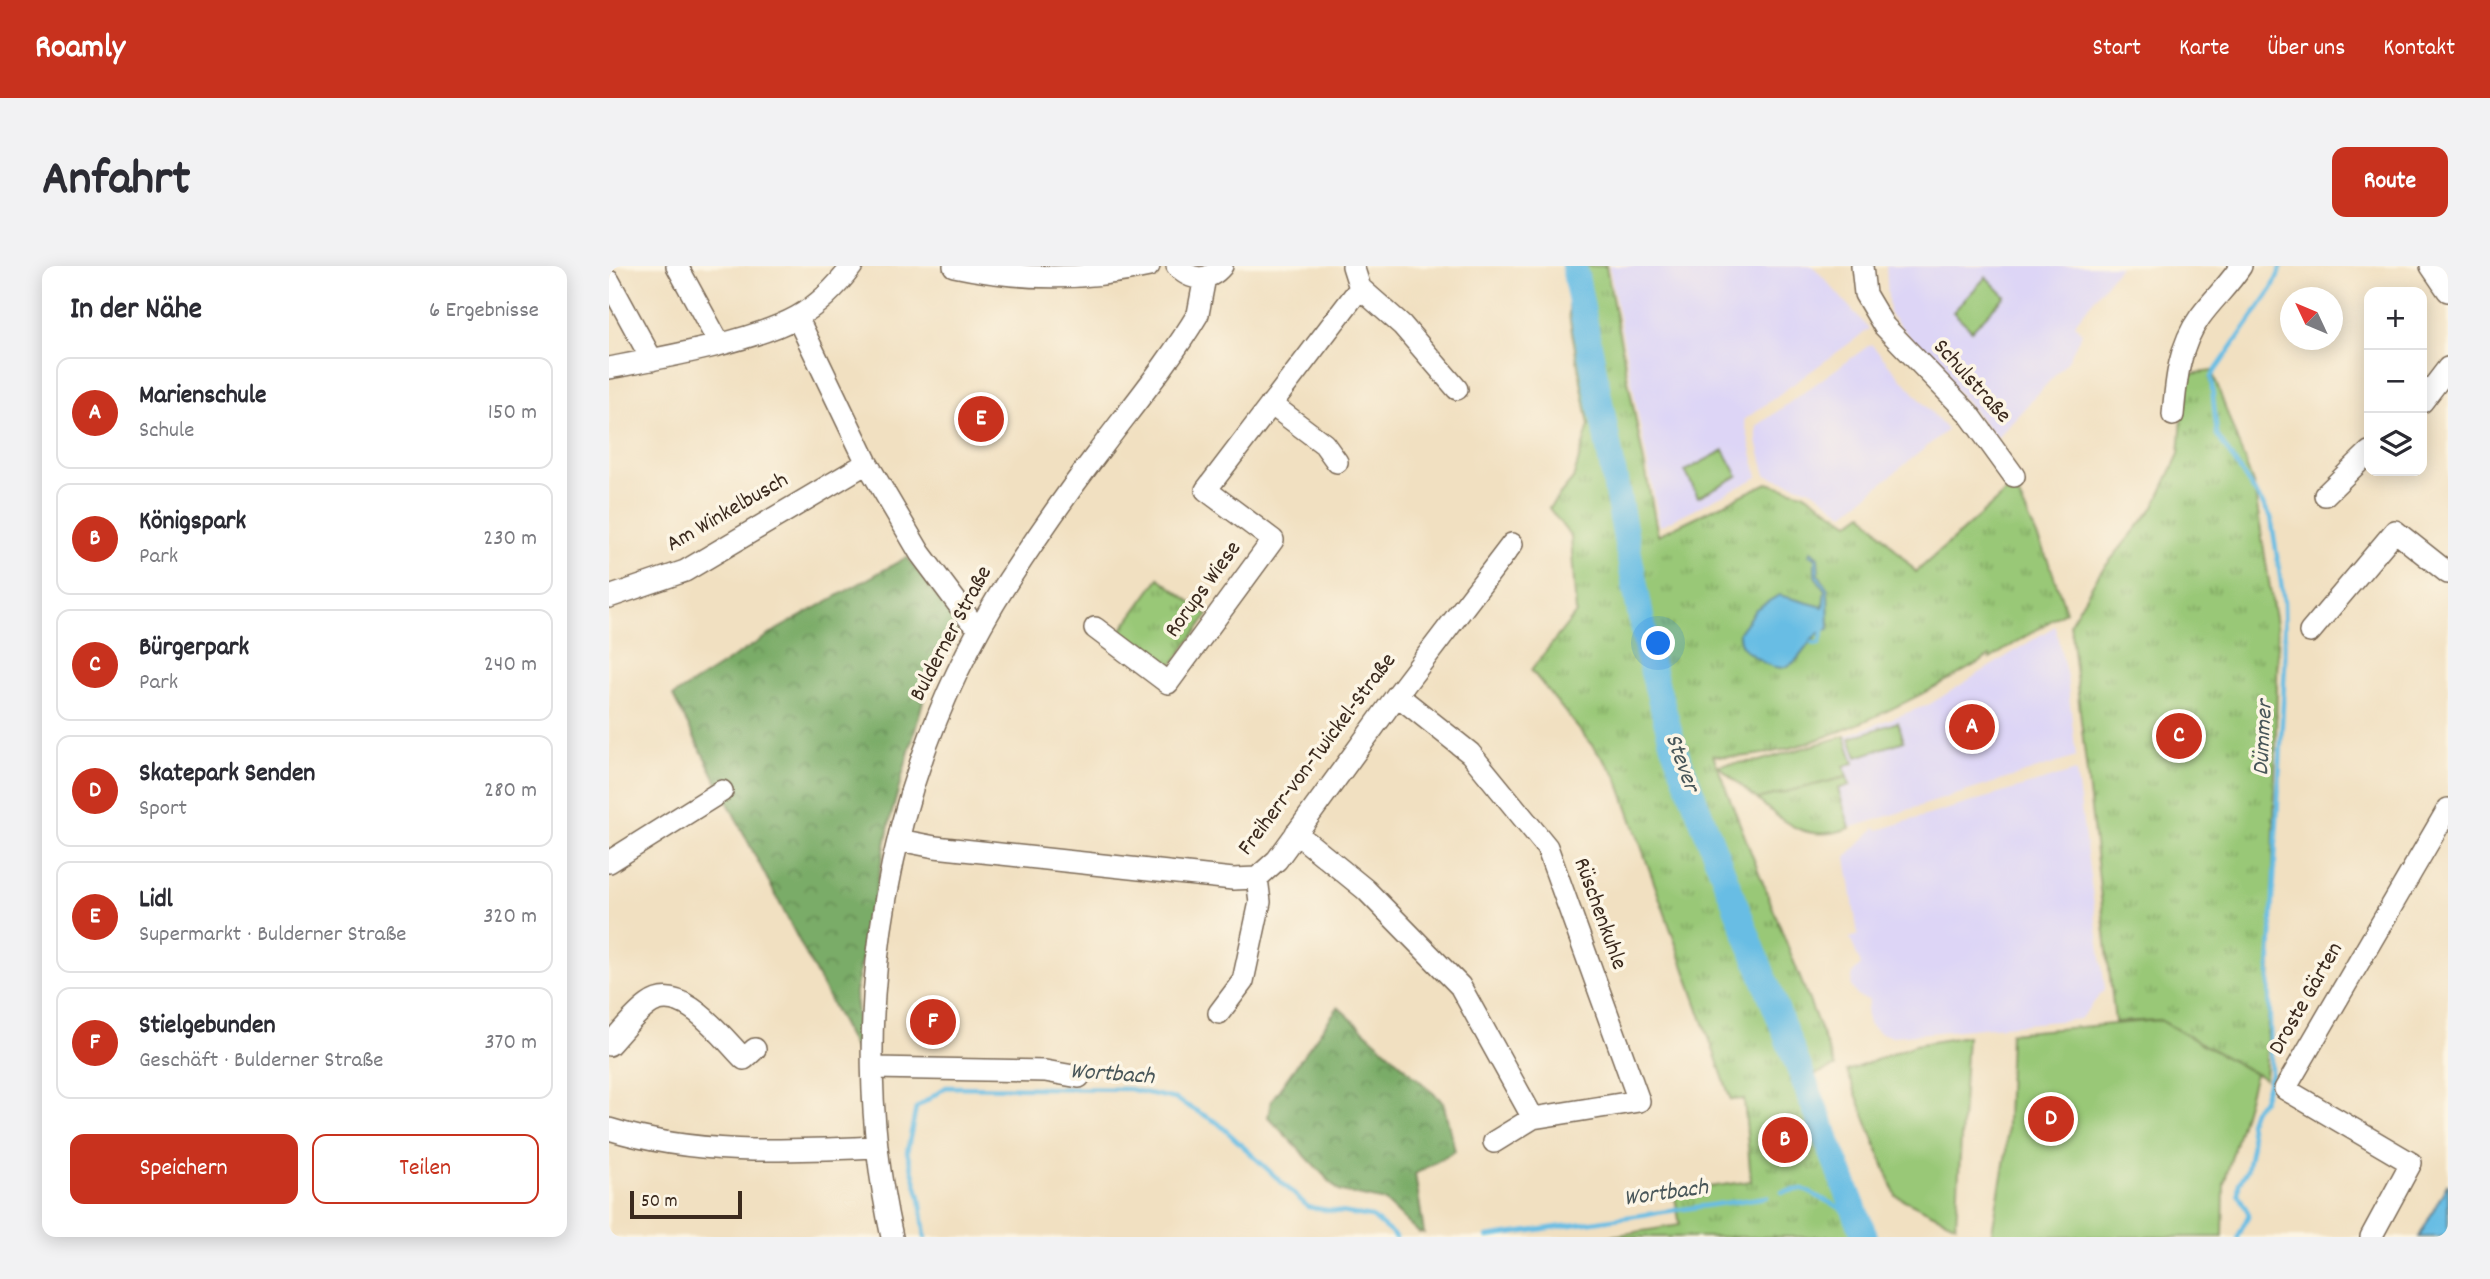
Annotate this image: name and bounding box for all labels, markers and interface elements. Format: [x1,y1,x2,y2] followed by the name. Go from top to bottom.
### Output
[35,26,125,73] text: Roamly
[2092,32,2141,66] text: Start
[2179,32,2230,66] text: Karte
[2268,32,2345,66] text: Über uns
[2383,32,2455,66] text: Kontakt
[42,147,190,217] text: Anfahrt
[2332,147,2448,217] button: Route
[2280,287,2343,350] north arrow
[2364,287,2427,476] map controls
[2364,287,2427,350] button: +
[70,290,202,333] text: In der Nähe
[429,295,539,328] text: 6 Ergebnisse
[1924,332,2018,432] street label: Schulstraße
[2364,350,2427,413] button: −
[139,378,266,415] text: Marienschule
[958,393,1004,445] pin: E
[89,397,101,430] text: A
[488,397,537,430] text: 150 m
[2364,413,2427,476] button: layers
[139,415,194,448] text: Schule
[661,465,795,561] street label: Am Winkelbusch
[139,504,246,541] text: Königspark
[90,523,100,556] text: B
[483,523,537,556] text: 230 m
[1158,535,1250,645] street label: Rorups Wiese
[139,541,178,574] text: Park
[902,560,1002,708] street label: Bulderner Straße
[1641,626,1675,660] your location
[139,630,249,667] text: Bürgerpark
[1231,647,1405,863] street label: Freiherr-von-Twickel-Straße
[89,649,101,682] text: C
[484,649,537,682] text: 240 m
[139,667,178,700] text: Park
[2245,696,2283,776] water label: Dümmer
[1949,701,1995,753] pin: A
[2156,710,2202,762] pin: C
[1655,729,1708,800] water label: Stever
[139,756,315,793] text: Skatepark Senden
[89,775,101,808] text: D
[484,775,537,808] text: 280 m
[139,793,187,826] text: Sport
[1564,853,1634,975] street label: Rüschenkuhle
[139,882,173,919] text: Lidl
[90,901,100,934] text: E
[483,901,537,934] text: 320 m
[139,919,406,952] text: Supermarkt · Bulderner Straße
[2261,937,2353,1061] street label: Droste Gärten
[910,996,956,1048] pin: F
[139,1008,275,1045] text: Stielgebunden
[90,1027,100,1060] text: F
[484,1027,537,1060] text: 370 m
[139,1045,383,1078] text: Geschäft · Bulderner Straße
[1069,1055,1156,1095] water label: Wortbach
[2028,1093,2074,1145] pin: D
[1762,1114,1808,1166] pin: B
[70,1134,298,1204] button: Speichern
[312,1134,539,1204] button: Teilen
[1622,1171,1711,1217] water label: Wortbach
[630,1188,742,1220] scale bar
[641,1189,678,1216] text: 50 m

